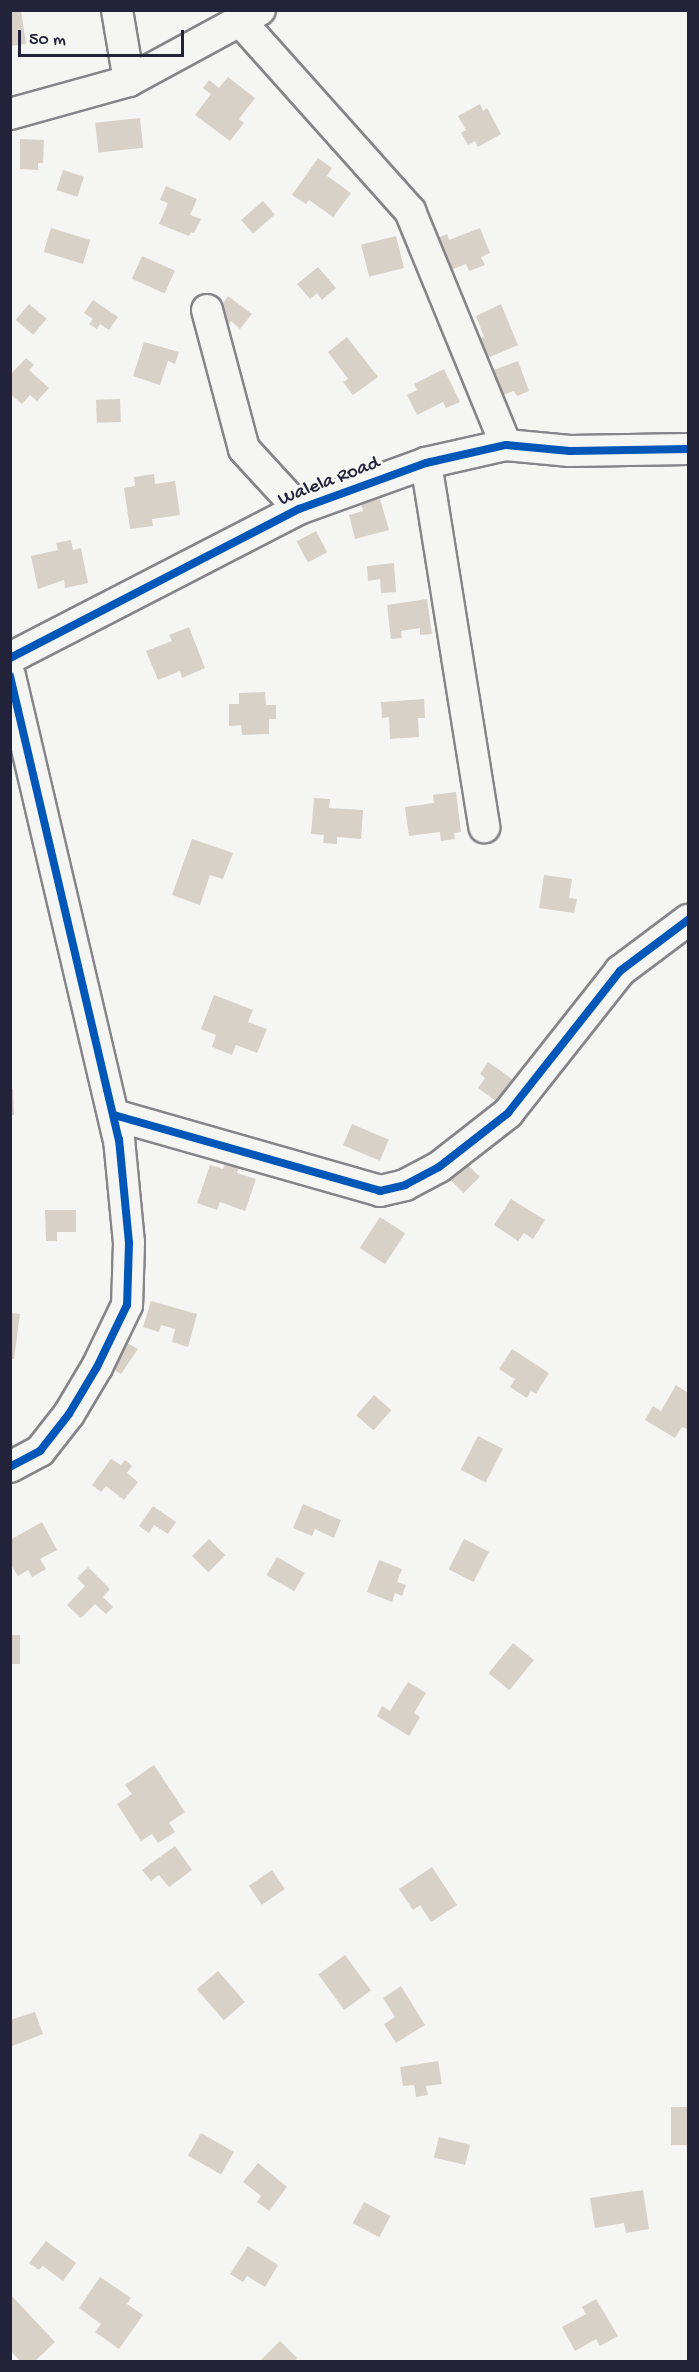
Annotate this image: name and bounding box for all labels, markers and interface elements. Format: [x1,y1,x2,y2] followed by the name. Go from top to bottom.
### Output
[21,18,188,56] scale bar
[29,30,66,51] text: 50 m
[275,452,383,512] street label: Walela Road

